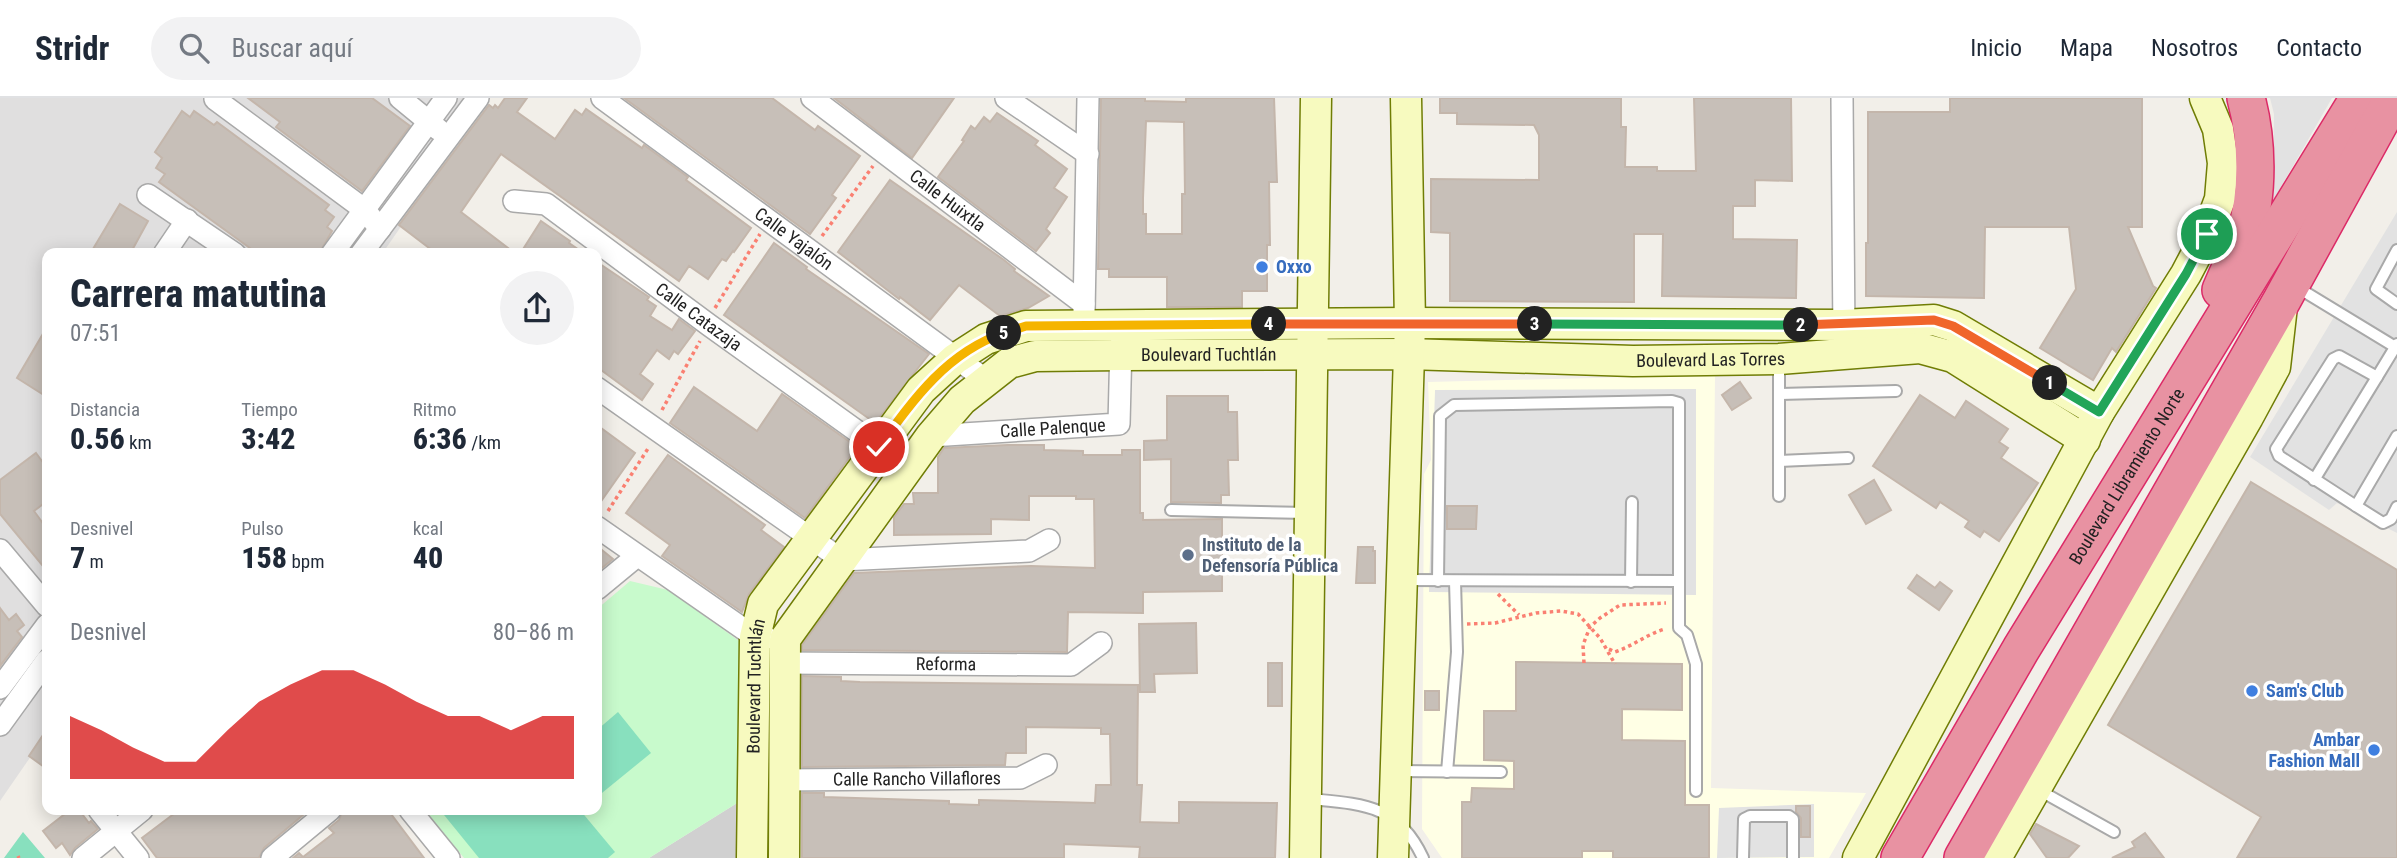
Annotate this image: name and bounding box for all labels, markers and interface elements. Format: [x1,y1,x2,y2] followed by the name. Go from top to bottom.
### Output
[151,17,641,80] search box
[35,29,109,68] text: Stridr
[175,29,213,67] icon: search
[231,33,353,63] text: Buscar aquí
[1970,34,2022,62] text: Inicio
[2060,34,2113,62] text: Mapa
[2151,34,2238,62] text: Nosotros
[2276,34,2362,62] text: Contacto
[906,165,990,236] street label: Calle Huixtla
[751,203,837,274] street label: Calle Yajalón
[2177,204,2237,264] pin
[2188,215,2226,253] icon: arrive
[1276,256,1312,277] place label: Oxxo
[1254,259,1270,275] marker: Oxxo
[500,271,574,345] button: share
[70,272,327,316] text: Carrera matutina
[652,278,746,355] street label: Calle Catazaja
[1252,306,1286,342] pin: 4
[1518,306,1552,342] pin: 3
[1784,308,1818,342] pin: 2
[1264,312,1273,335] text: 4
[1530,312,1539,335] text: 3
[1796,313,1805,336] text: 2
[986,316,1021,350] pin: 5
[70,320,121,347] text: 07:51
[999,321,1008,344] text: 5
[1141,343,1276,365] street label: Boulevard Tuchtlán
[1636,348,1786,371] street label: Boulevard Las Torres
[2032,366,2068,400] pin: 1
[2045,371,2054,394] text: 1
[2064,384,2189,568] street label: Boulevard Libramiento Norte
[70,398,140,421] text: Distancia
[241,398,298,421] text: Tiempo
[413,398,457,421] text: Ritmo
[999,414,1106,442] street label: Calle Palenque
[849,417,909,477] pin
[70,421,125,456] text: 0.56
[241,421,296,456] text: 3:42
[413,421,467,456] text: 6:36
[860,428,898,466] icon: check
[125,431,152,454] text: km
[467,431,501,454] text: /km
[70,517,133,540] text: Desnivel
[241,517,284,540] text: Pulso
[413,517,443,540] text: kcal
[1202,534,1338,576] place label: Instituto de la Defensoría Pública
[70,540,85,575] text: 7
[241,540,287,575] text: 158
[413,540,443,575] text: 40
[1180,547,1196,563] marker: Instituto de la Defensoría Pública
[85,550,104,573] text: m
[287,550,324,573] text: bpm
[742,616,769,754] street label: Boulevard Tuchtlán
[70,619,147,646] text: Desnivel
[493,619,574,646] text: 80–86 m
[916,653,976,674] street label: Reforma
[2266,680,2344,701] place label: Sam's Club
[2244,683,2260,699] marker: Sam's Club
[2269,729,2360,771] place label: Ambar Fashion Mall
[2366,742,2382,758] marker: Ambar Fashion Mall
[833,767,1001,790] street label: Calle Rancho Villaflores

